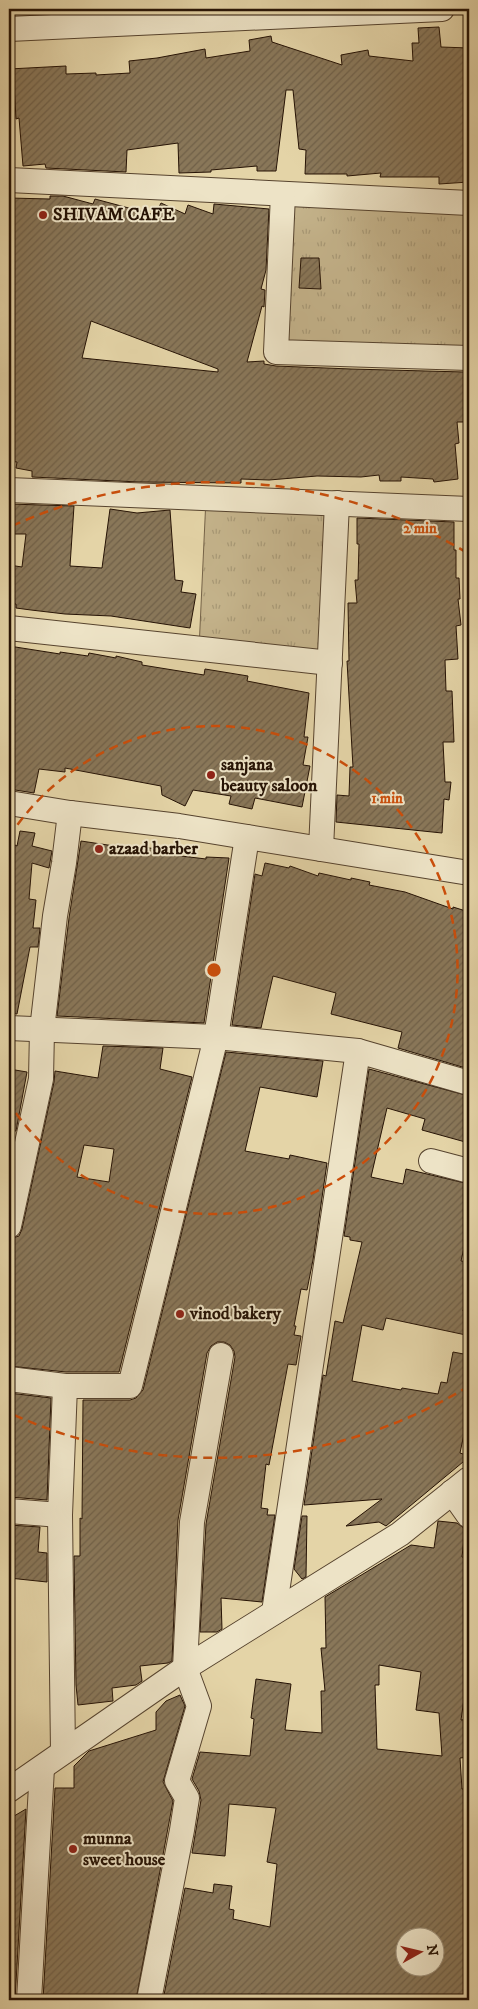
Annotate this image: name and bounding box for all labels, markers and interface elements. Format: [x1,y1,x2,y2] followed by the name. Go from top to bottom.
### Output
[53,204,175,226] place label: SHIVAM CAFE
[37,209,49,221] marker: SHIVAM CAFE
[403,519,437,538] text: 2 min
[220,754,318,797] place label: sanjana beauty saloon
[205,769,217,781] marker: sanjana beauty saloon
[371,789,403,808] text: 1 min
[109,838,198,860] place label: azaad barber
[93,843,105,855] marker: azaad barber
[205,961,223,979] centre of rings
[189,1303,281,1325] place label: vinod bakery
[174,1308,186,1320] marker: vinod bakery
[83,1828,166,1871] place label: munna sweet house
[67,1843,79,1855] marker: munna sweet house
[396,1926,446,1976] north arrow
[422,1943,442,1958] text: N

